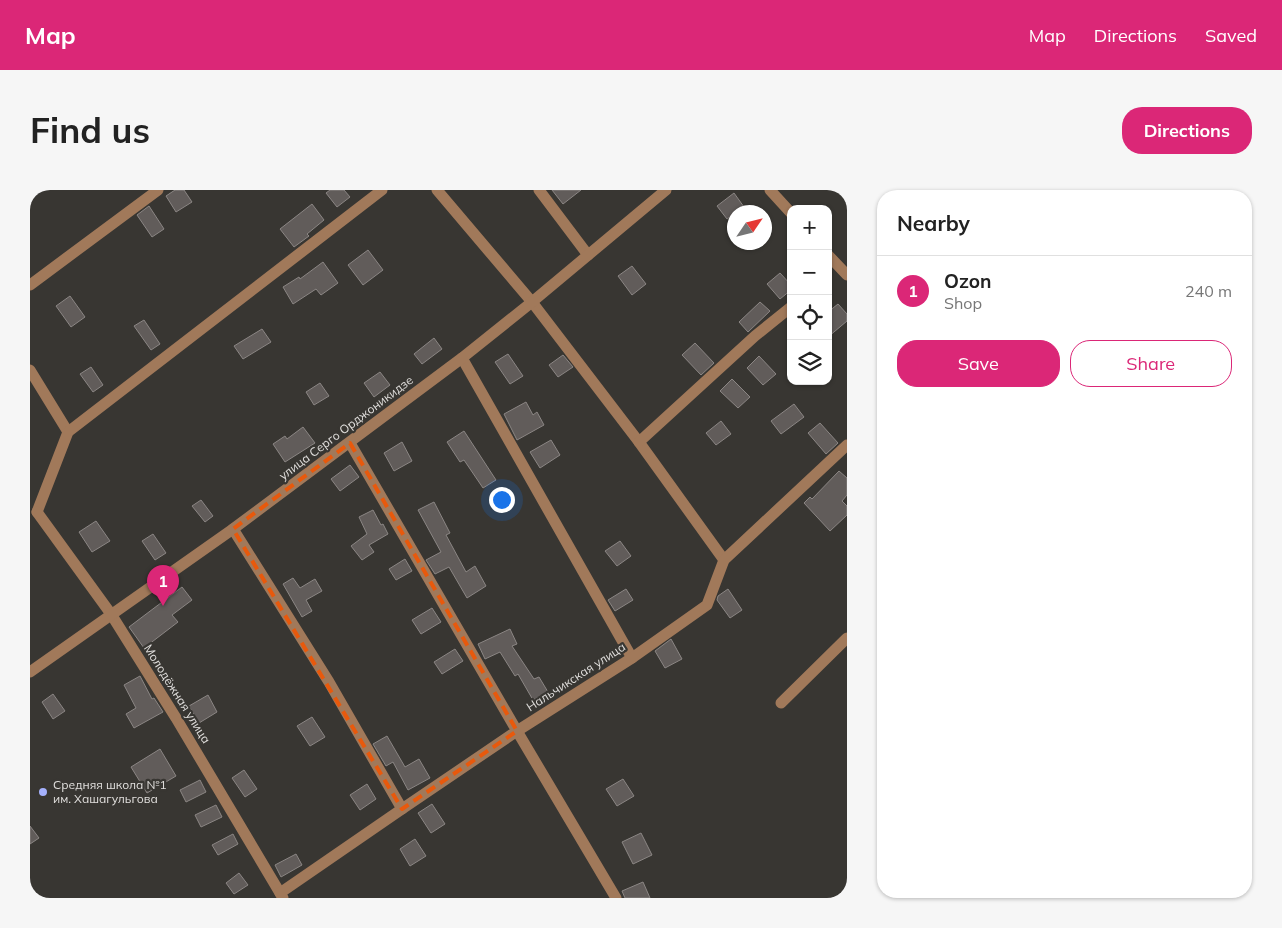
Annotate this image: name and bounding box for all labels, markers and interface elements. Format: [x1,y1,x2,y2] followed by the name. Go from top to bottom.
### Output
[25,20,76,50] text: Map
[1029,24,1066,47] text: Map
[1094,24,1177,47] text: Directions
[1205,24,1257,47] text: Saved
[1122,107,1252,154] button: Directions
[30,108,150,152] text: Find us
[727,205,772,250] north arrow
[787,205,832,385] map controls
[787,205,832,250] button: +
[897,210,970,236] text: Nearby
[787,250,832,295] button: −
[944,269,991,293] text: Ozon
[908,281,918,301] text: 1
[1185,281,1232,301] text: 240 m
[944,293,982,313] text: Shop
[787,295,832,340] button: locate
[787,340,832,385] button: layers
[897,340,1060,387] button: Save
[1070,340,1232,387] button: Share
[276,372,416,483] street label: улица Серго Орджоникидзе
[489,487,515,513] your location
[147,565,179,606] pin: 1
[523,639,628,714] street label: Нальчикская улица
[141,641,214,746] street label: Молодёжная улица
[53,777,167,806] place label: Средняя школа №1 им. Хашагульгова
[37,786,49,798] marker: Средняя школа №1 им. Хашагульгова

